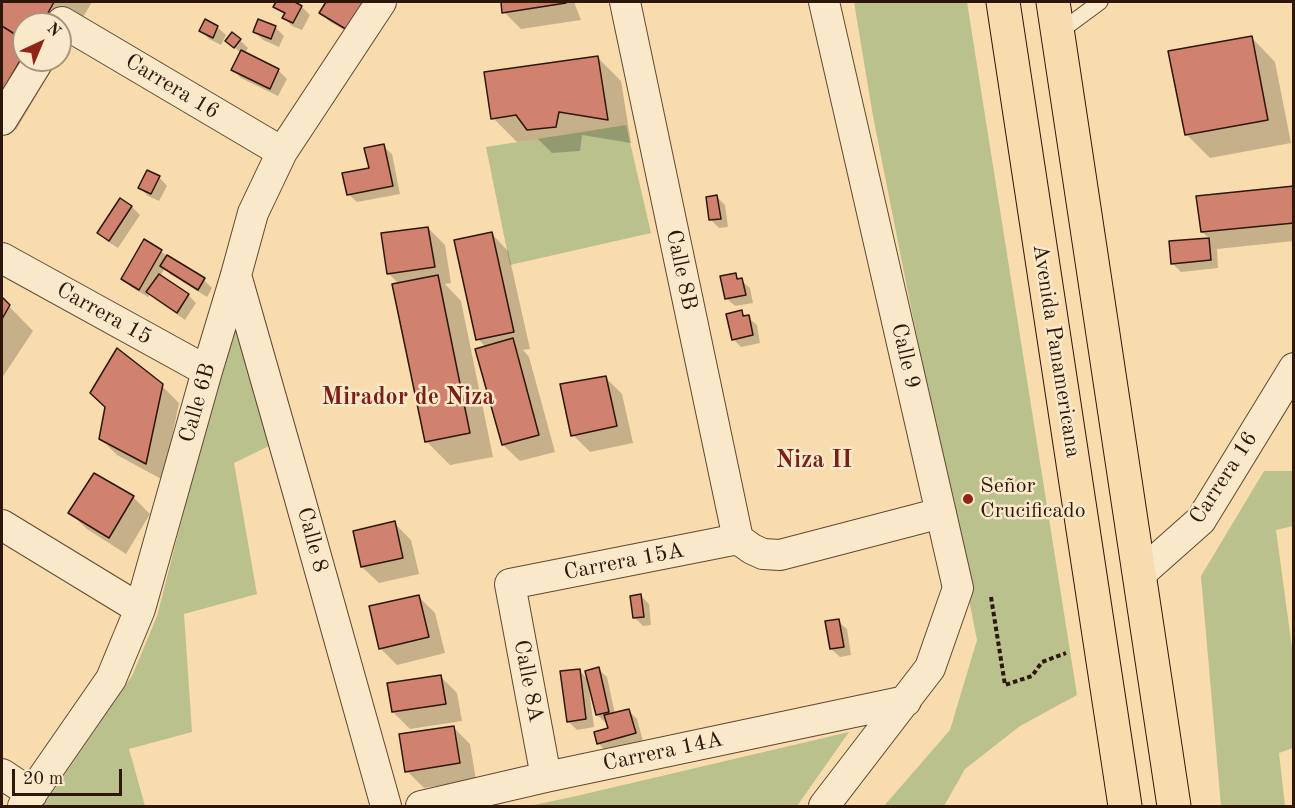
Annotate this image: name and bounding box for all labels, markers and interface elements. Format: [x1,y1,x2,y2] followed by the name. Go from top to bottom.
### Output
[12,12,72,72] north arrow
[43,20,63,40] text: N
[120,49,224,125] street label: Carrera 16
[660,227,702,313] street label: Calle 8B
[1026,242,1086,460] street label: Avenida Panamericana
[52,277,156,351] street label: Carrera 15
[885,321,925,391] street label: Calle 9
[174,360,222,446] street label: Calle 6B
[322,384,494,412] district label: Mirador de Niza
[1184,427,1264,529] street label: Carrera 16
[776,447,852,475] district label: Niza II
[980,473,1086,524] place label: Señor Crucificado
[961,492,975,506] marker: Señor Crucificado
[291,504,333,576] street label: Calle 8
[562,537,686,587] street label: Carrera 15A
[507,638,549,724] street label: Calle 8A
[601,726,725,778] street label: Carrera 14A
[15,757,124,795] scale bar
[23,770,63,788] text: 20 m

